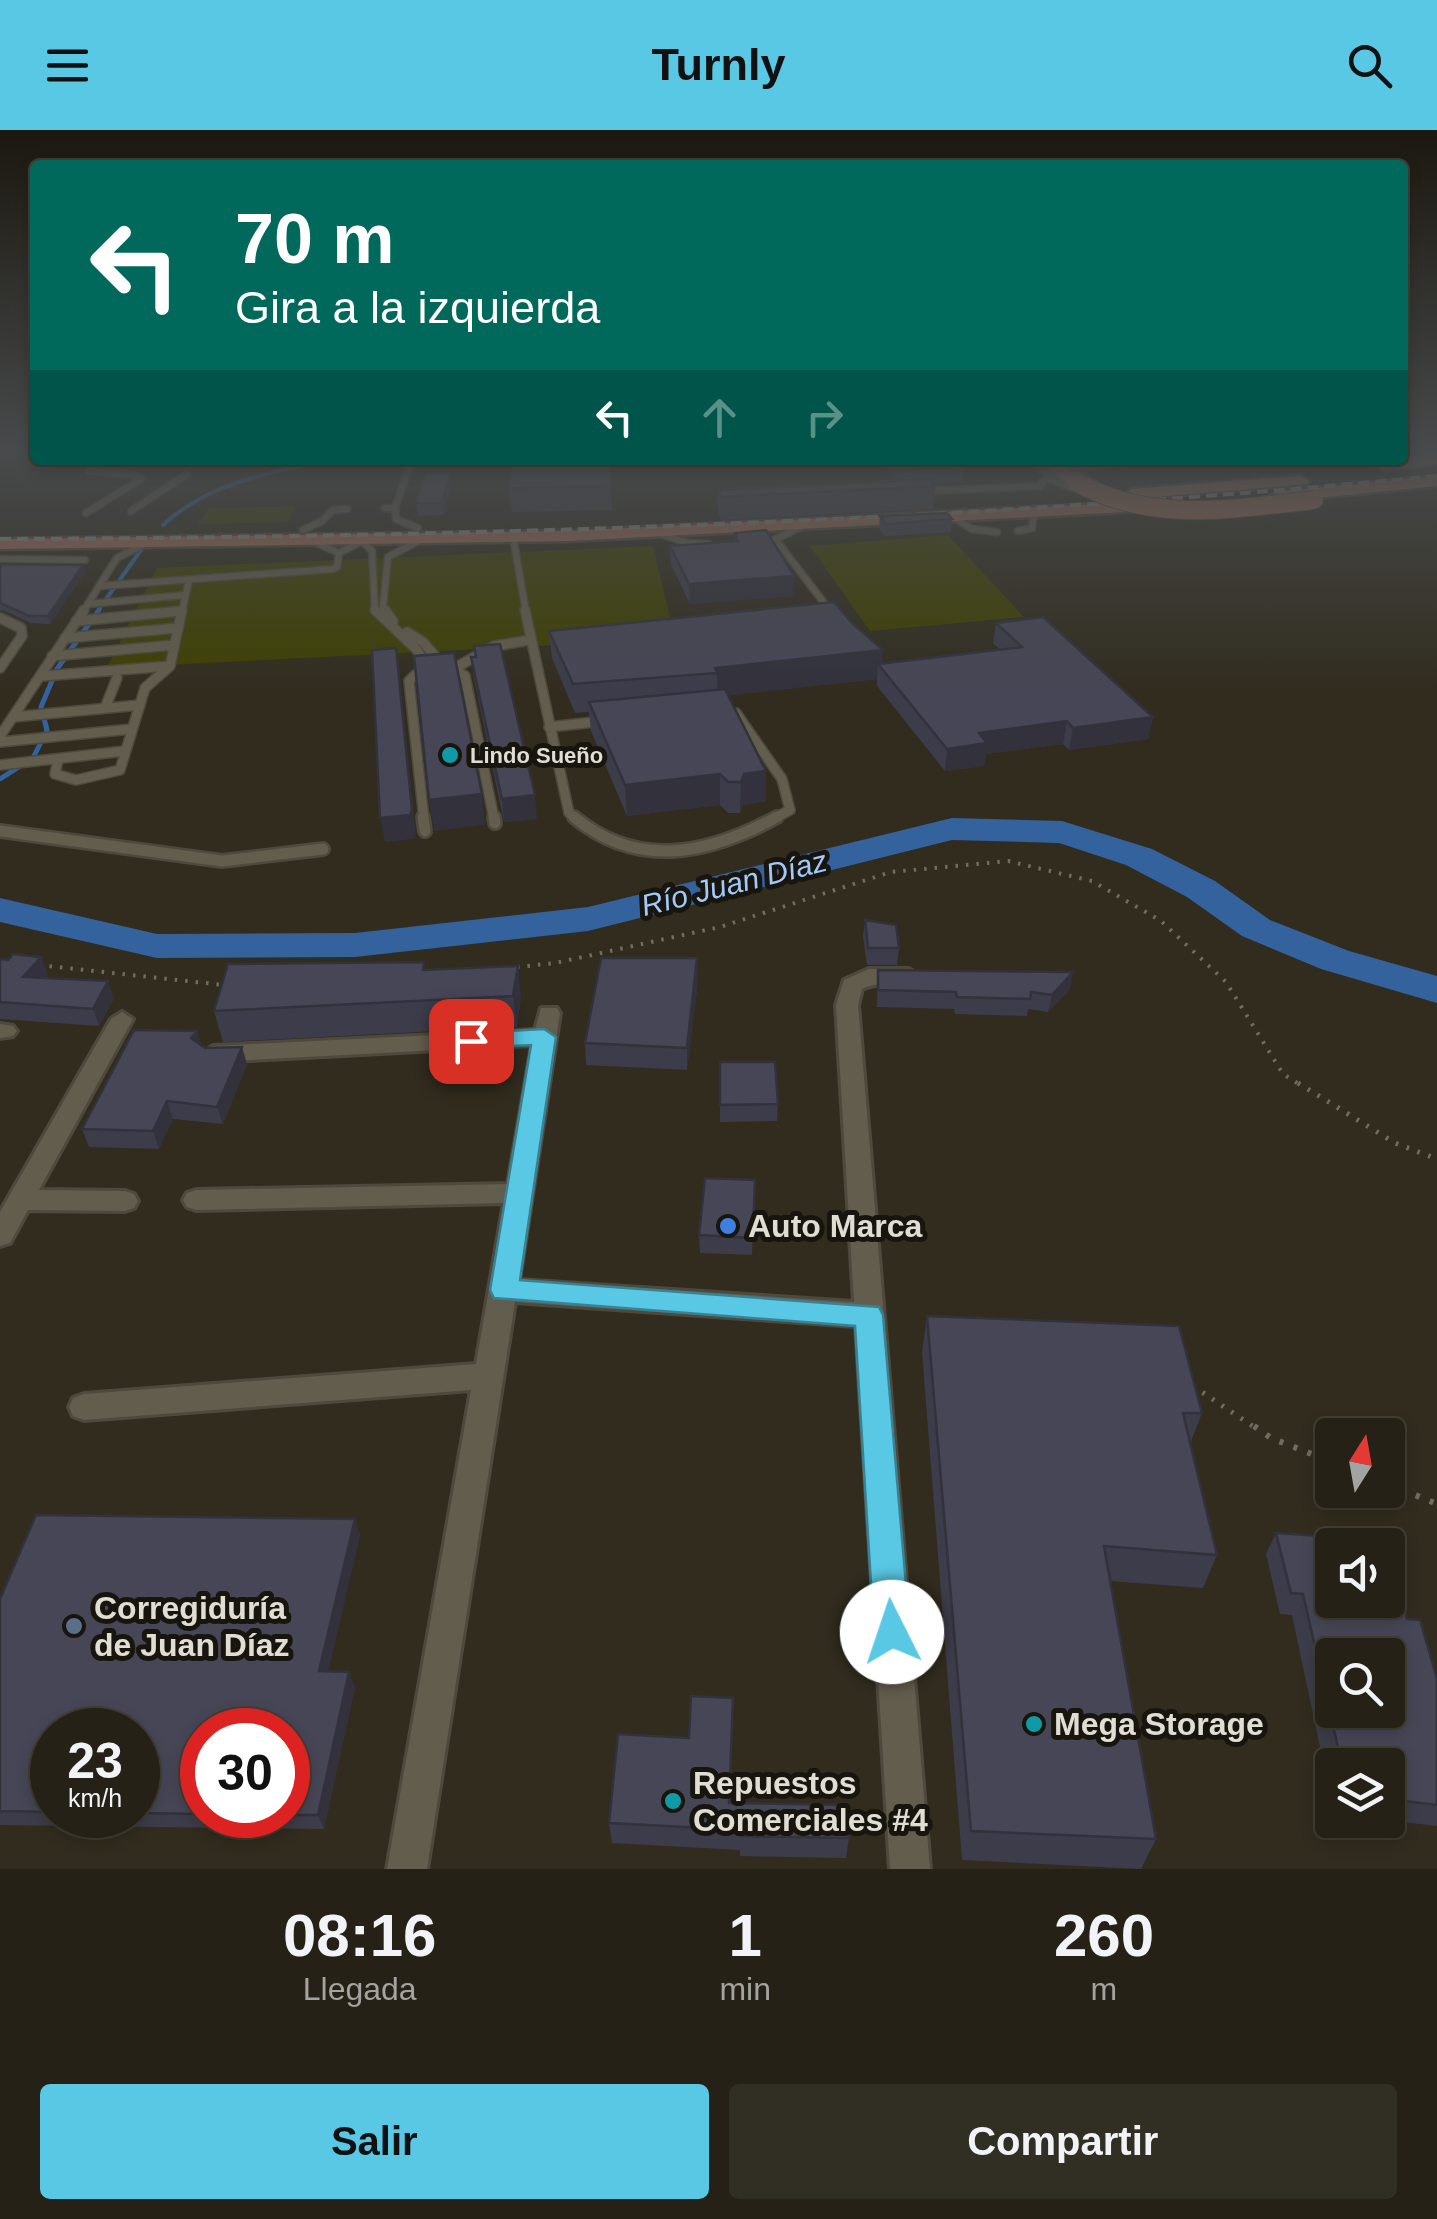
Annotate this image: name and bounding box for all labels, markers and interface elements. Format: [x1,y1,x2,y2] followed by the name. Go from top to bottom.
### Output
[40,38,95,93] icon: menu
[1342,38,1397,93] icon: search
[651,39,786,90] text: Turnly
[70,200,200,330] icon: left
[235,200,395,278] text: 70 m
[235,282,600,333] text: Gira a la izquierda
[587,390,642,445] icon: left
[692,390,747,445] icon: ahead
[797,390,852,445] icon: right
[470,743,603,768] place label: Lindo Sueño
[439,744,461,766] marker: Lindo Sueño
[638,844,830,922] water label: Río Juan Díaz
[429,999,514,1084] pin
[444,1014,499,1069] icon: arrive
[748,1208,922,1244] place label: Auto Marca
[717,1215,739,1237] marker: Auto Marca
[1315,1418,1405,1508] north arrow
[1315,1418,1405,1838] map controls
[1315,1528,1405,1618] button: sound
[840,1580,944,1684] position arrow
[94,1590,290,1663] place label: Corregiduría de Juan Díaz
[63,1615,85,1637] marker: Corregiduría de Juan Díaz
[1315,1638,1405,1728] button: search
[1054,1706,1264,1742] place label: Mega Storage
[180,1708,310,1838] speed limit sign: 30
[1023,1713,1045,1735] marker: Mega Storage
[67,1733,123,1789] text: 23
[1315,1748,1405,1838] button: layers
[693,1765,928,1838] place label: Repuestos Comerciales #4
[68,1784,122,1812] text: km/h
[662,1790,684,1812] marker: Repuestos Comerciales #4
[283,1902,436,1969] text: 08:16
[728,1902,762,1969] text: 1
[1054,1902,1154,1969] text: 260
[303,1971,417,2007] text: Llegada
[719,1971,771,2007] text: min
[1091,1971,1117,2007] text: m
[40,2084,709,2199] button: Salir
[729,2084,1397,2199] button: Compartir

